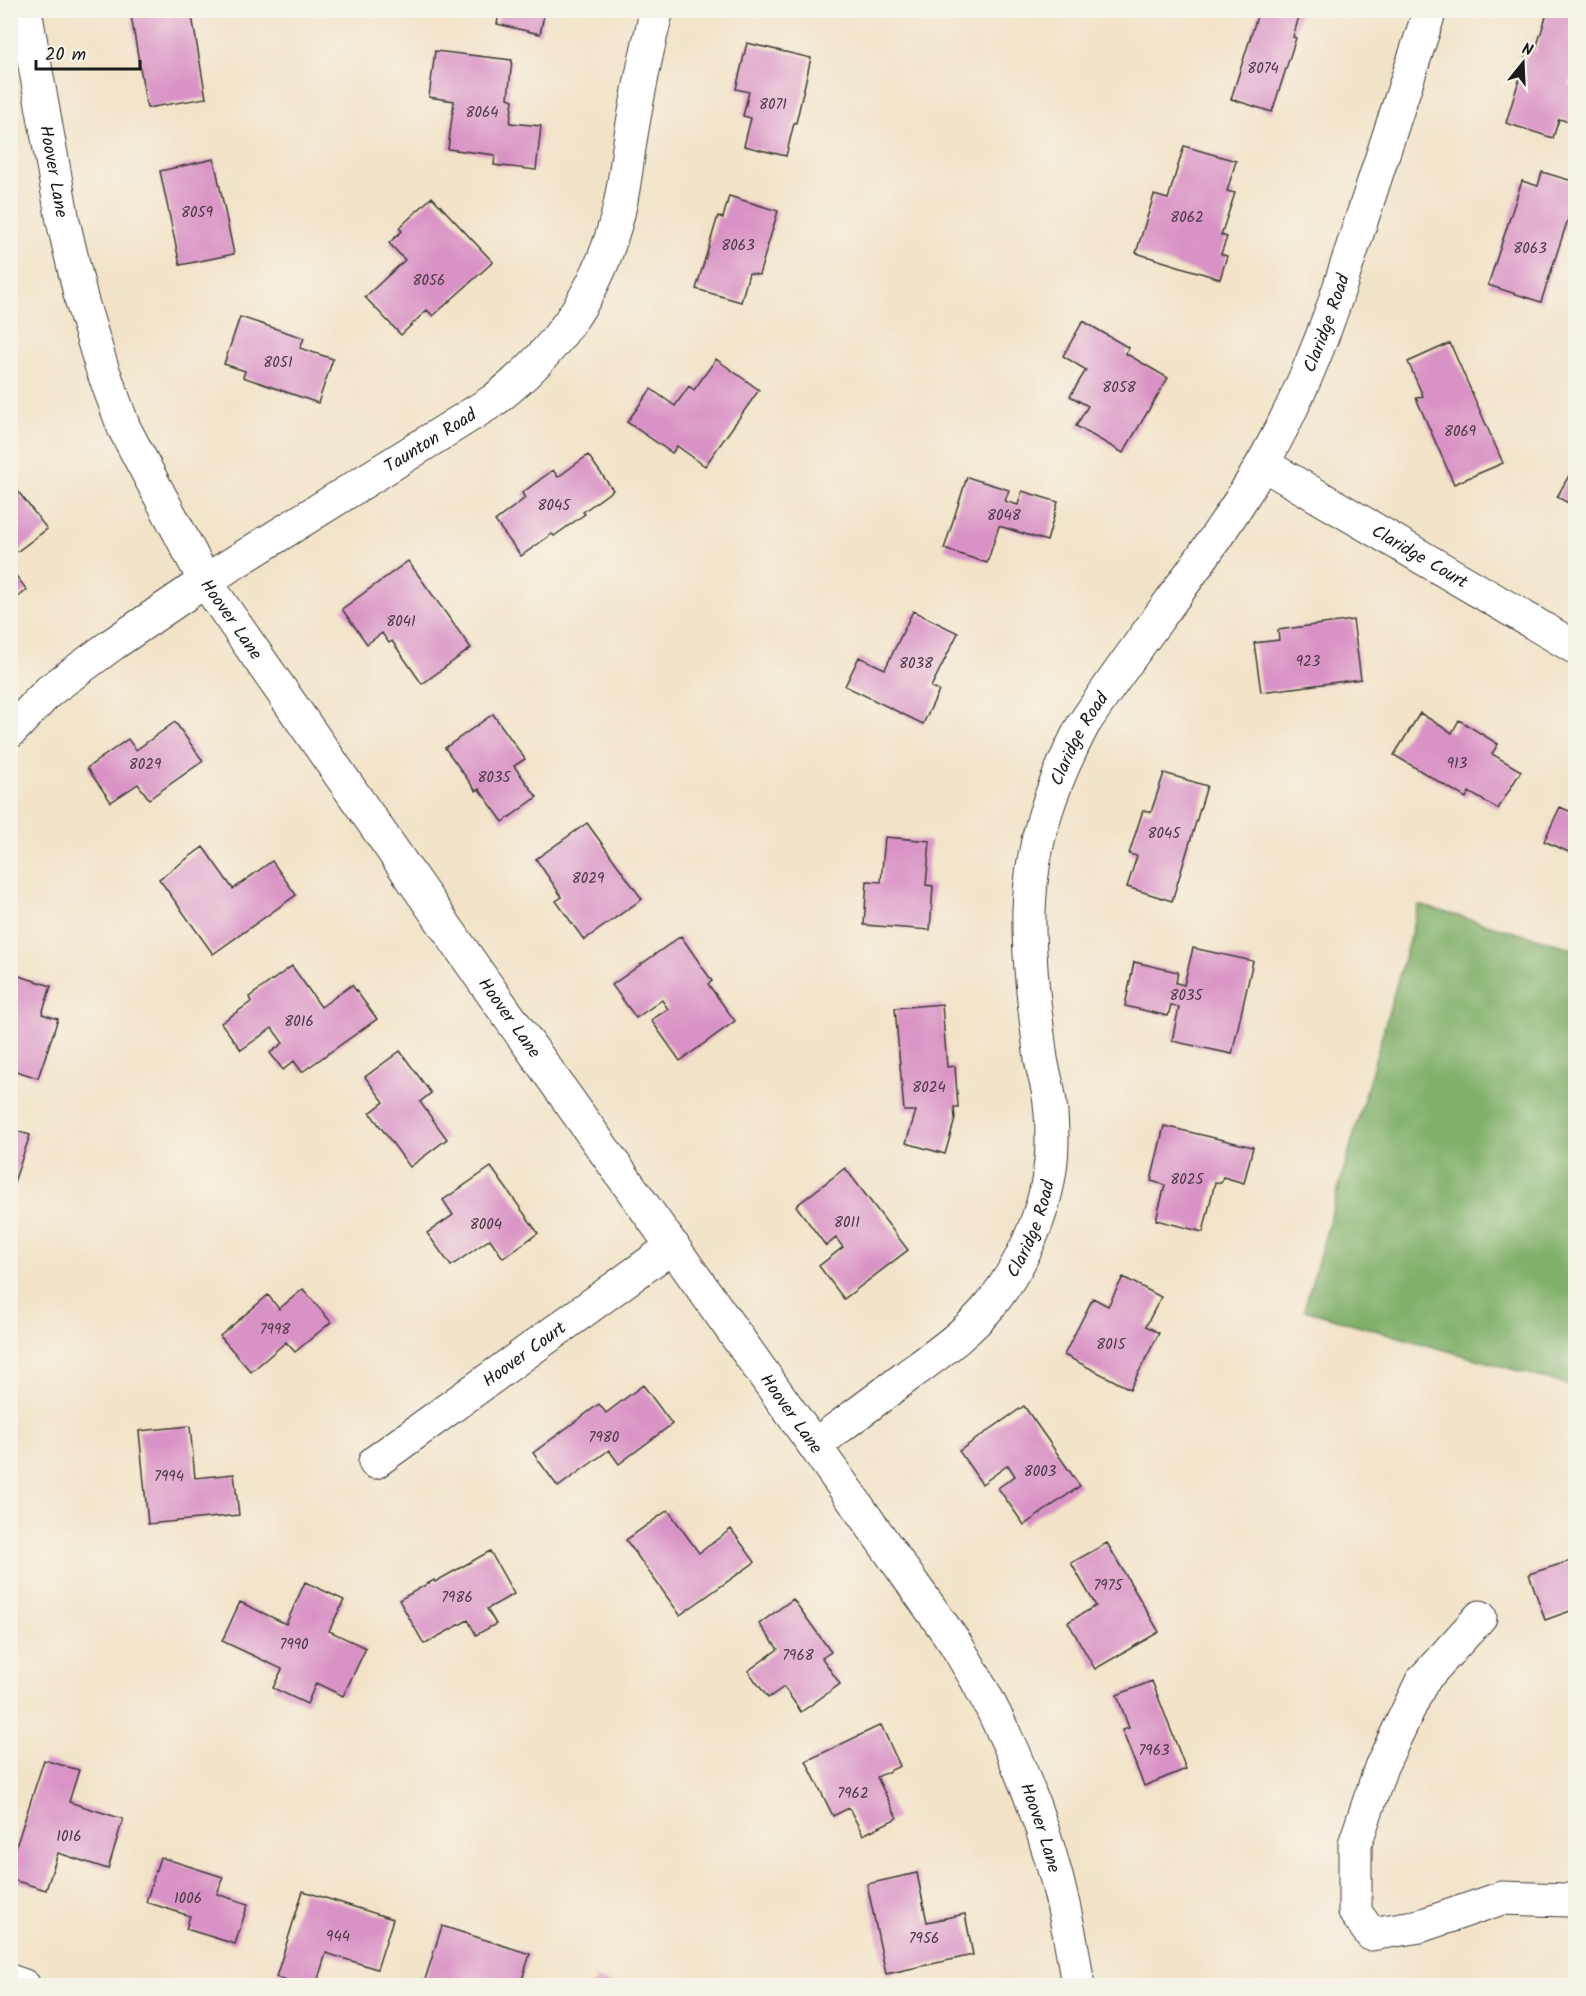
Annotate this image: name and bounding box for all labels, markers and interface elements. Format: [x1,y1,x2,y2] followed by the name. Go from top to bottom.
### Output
[36,33,140,71] scale bar
[1493,33,1553,93] north arrow
[1519,37,1536,64] text: N
[45,41,86,70] text: 20 m
[1247,57,1279,81] house number: 8074
[759,93,787,117] house number: 8071
[465,101,499,125] house number: 8064
[30,123,75,220] street label: Hoover Lane
[181,201,214,225] house number: 8059
[1170,206,1204,230] house number: 8062
[721,234,755,258] house number: 8063
[1513,237,1547,261] house number: 8063
[413,269,445,293] house number: 8056
[1296,270,1359,377] street label: Claridge Road
[263,351,293,375] house number: 8051
[1102,376,1137,400] house number: 8058
[379,401,484,482] street label: Taunton Road
[1444,420,1477,444] house number: 8069
[538,494,571,518] house number: 8045
[987,504,1022,528] house number: 8048
[1366,518,1474,598] street label: Claridge Court
[192,573,269,667] street label: Hoover Lane
[386,610,416,634] house number: 8041
[1296,650,1321,674] house number: 923
[899,652,934,676] house number: 8038
[1043,686,1118,791] street label: Claridge Road
[1447,752,1468,776] house number: 913
[129,753,162,777] house number: 8029
[477,766,512,790] house number: 8035
[1148,822,1181,846] house number: 8045
[572,867,605,891] house number: 8029
[470,972,547,1065] street label: Hoover Lane
[1169,984,1204,1008] house number: 8035
[284,1010,314,1034] house number: 8016
[912,1076,946,1100] house number: 8024
[1170,1168,1205,1192] house number: 8025
[1000,1177,1064,1284] street label: Claridge Road
[834,1211,860,1235] house number: 8011
[470,1213,502,1237] house number: 8004
[477,1314,574,1396] street label: Hoover Court
[260,1318,291,1342] house number: 7998
[1096,1333,1127,1357] house number: 8015
[751,1368,829,1461] street label: Hoover Lane
[589,1426,620,1450] house number: 7980
[1024,1460,1057,1484] house number: 8003
[154,1465,184,1489] house number: 7994
[1093,1574,1124,1598] house number: 7975
[441,1586,473,1610] house number: 7986
[279,1633,309,1657] house number: 7990
[782,1644,815,1668] house number: 7968
[1138,1739,1170,1763] house number: 7963
[1011,1779,1068,1876] street label: Hoover Lane
[837,1782,869,1806] house number: 7962
[56,1825,82,1849] house number: 1016
[174,1887,202,1911] house number: 1006
[326,1925,350,1949] house number: 944
[909,1927,939,1951] house number: 7956

